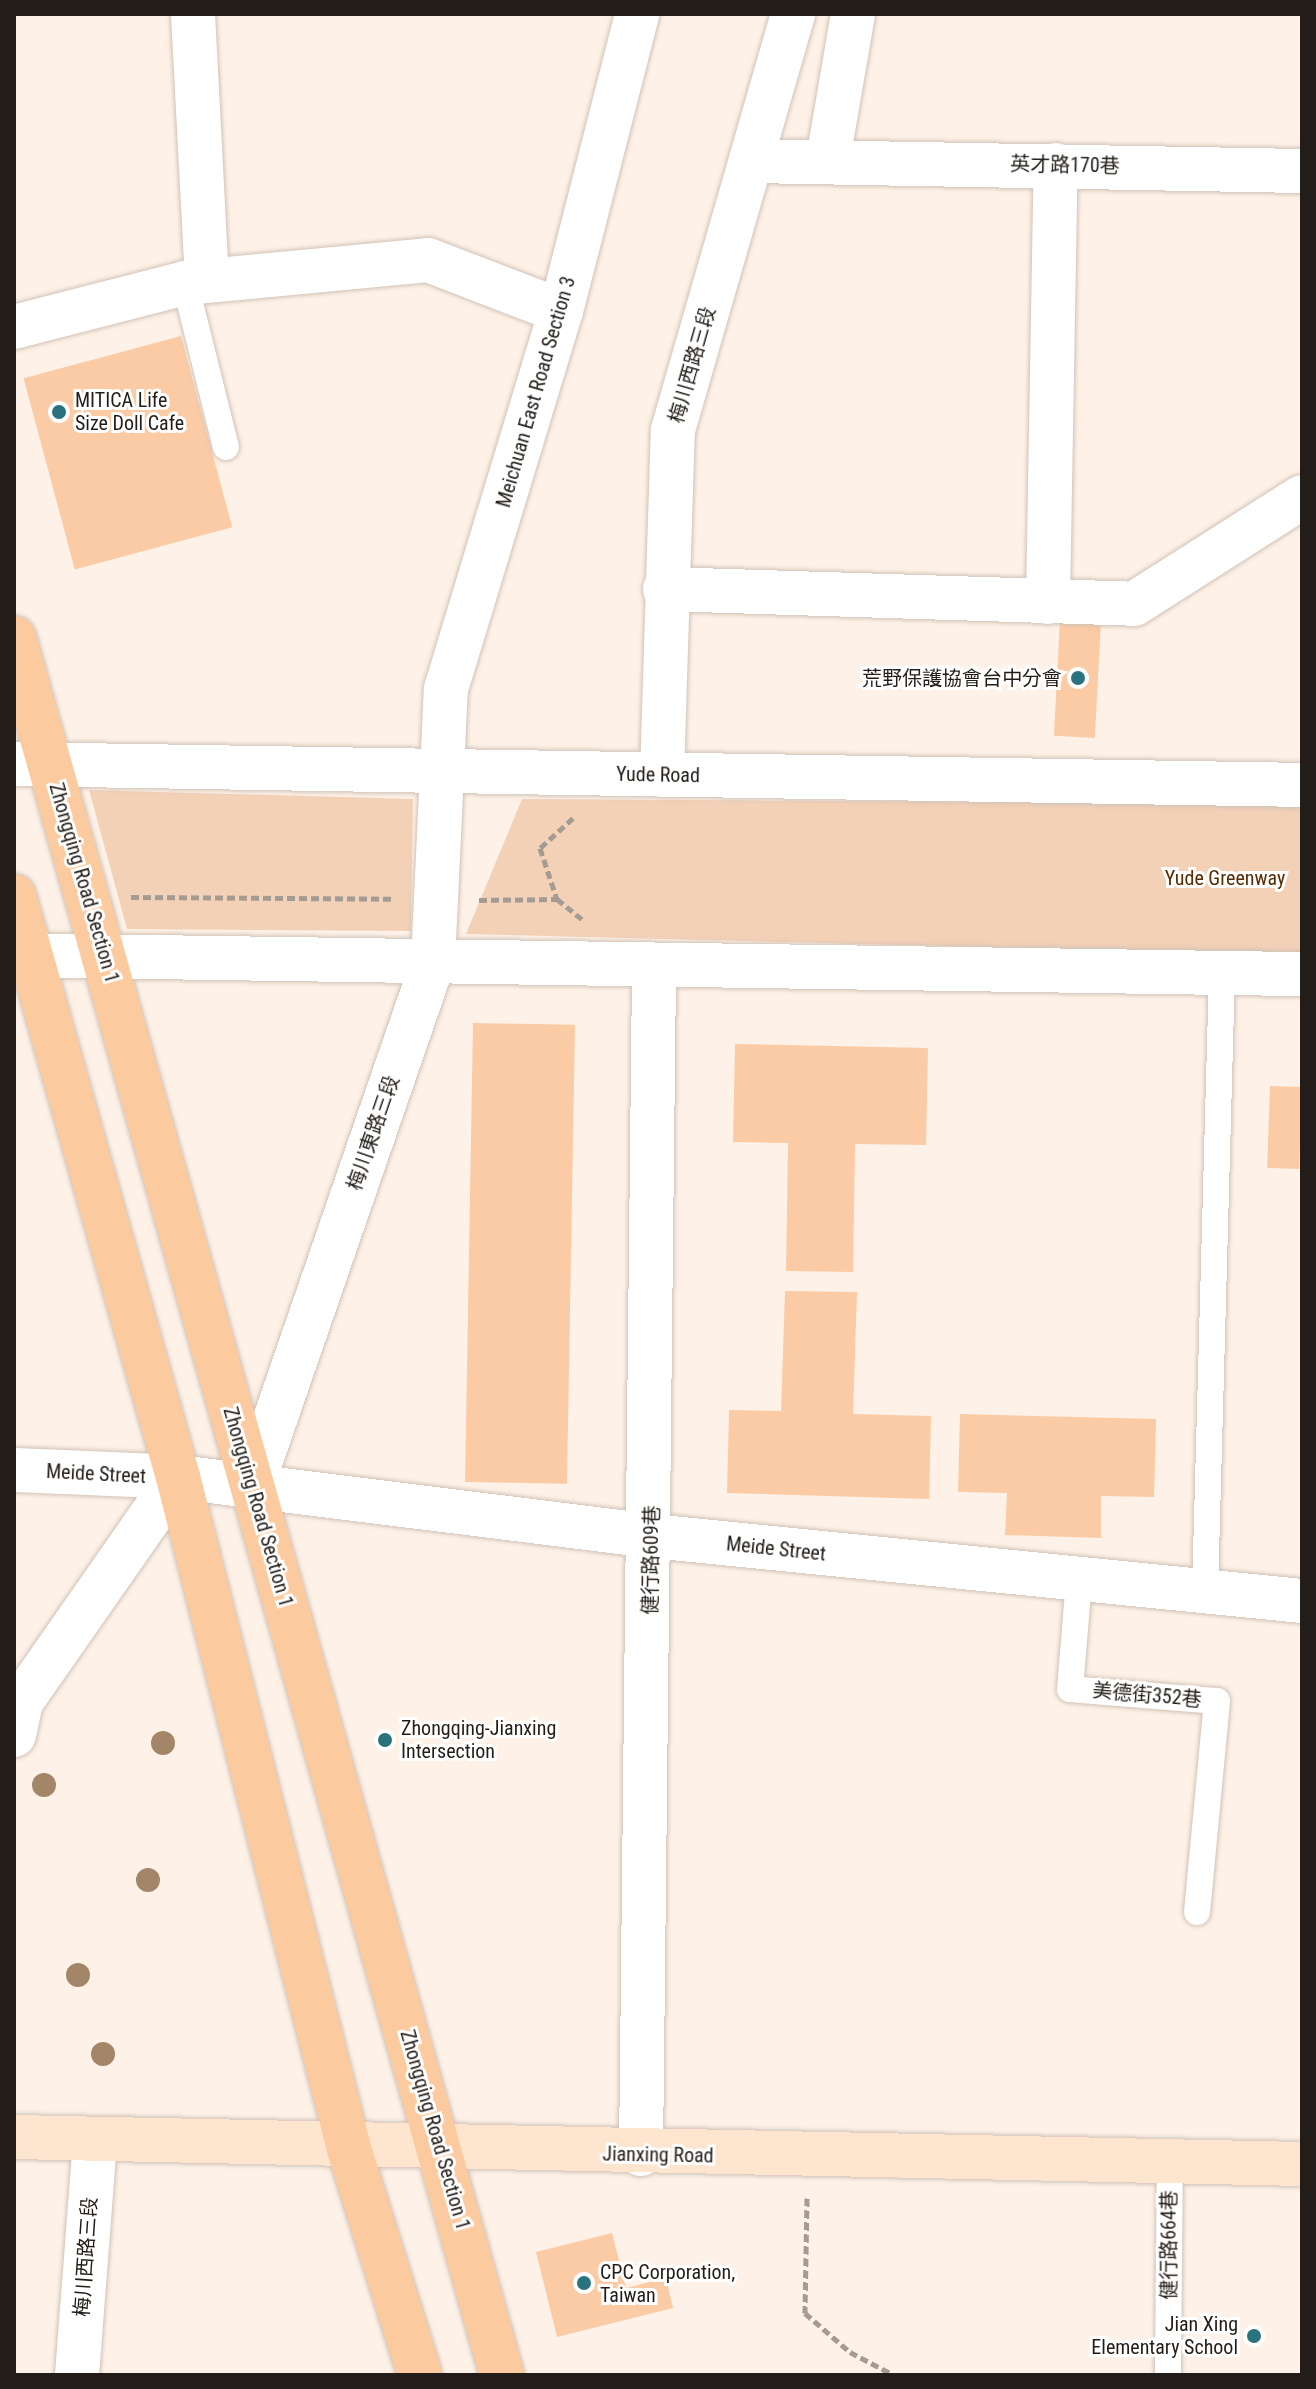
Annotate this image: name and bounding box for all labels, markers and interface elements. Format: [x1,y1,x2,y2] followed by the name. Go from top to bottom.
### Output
[1010,152,1120,178] street label: 英才路170巷
[492,274,580,510] street label: Meichuan East Road Section 3
[664,304,720,426] street label: 梅川西路三段
[75,388,184,435] place label: MITICA Life Size Doll Cafe
[50,403,68,421] marker: MITICA Life Size Doll Cafe
[862,666,1062,690] place label: 荒野保護協會台中分會
[1069,669,1087,687] marker: 荒野保護協會台中分會
[616,762,700,788] street label: Yude Road
[44,780,124,986] street label: Zhongqing Road Section 1
[1165,866,1285,890] park label: Yude Greenway
[342,1072,404,1194] street label: 梅川東路三段
[218,1404,298,1610] street label: Zhongqing Road Section 1
[46,1459,146,1489] street label: Meide Street
[638,1505,664,1615] street label: 健行路609巷
[725,1532,827,1566] street label: Meide Street
[1091,1678,1203,1712] street label: 美德街352巷
[401,1716,556,1763] place label: Zhongqing-Jianxing Intersection
[376,1731,394,1749] marker: Zhongqing-Jianxing Intersection
[395,2027,475,2233] street label: Zhongqing Road Section 1
[602,2142,714,2168] street label: Jianxing Road
[1157,2190,1181,2300] street label: 健行路664巷
[70,2196,102,2318] street label: 梅川西路三段
[600,2260,735,2307] place label: CPC Corporation, Taiwan
[575,2274,593,2292] marker: CPC Corporation, Taiwan
[1091,2312,1238,2359] place label: Jian Xing Elementary School
[1245,2327,1263,2345] marker: Jian Xing Elementary School

